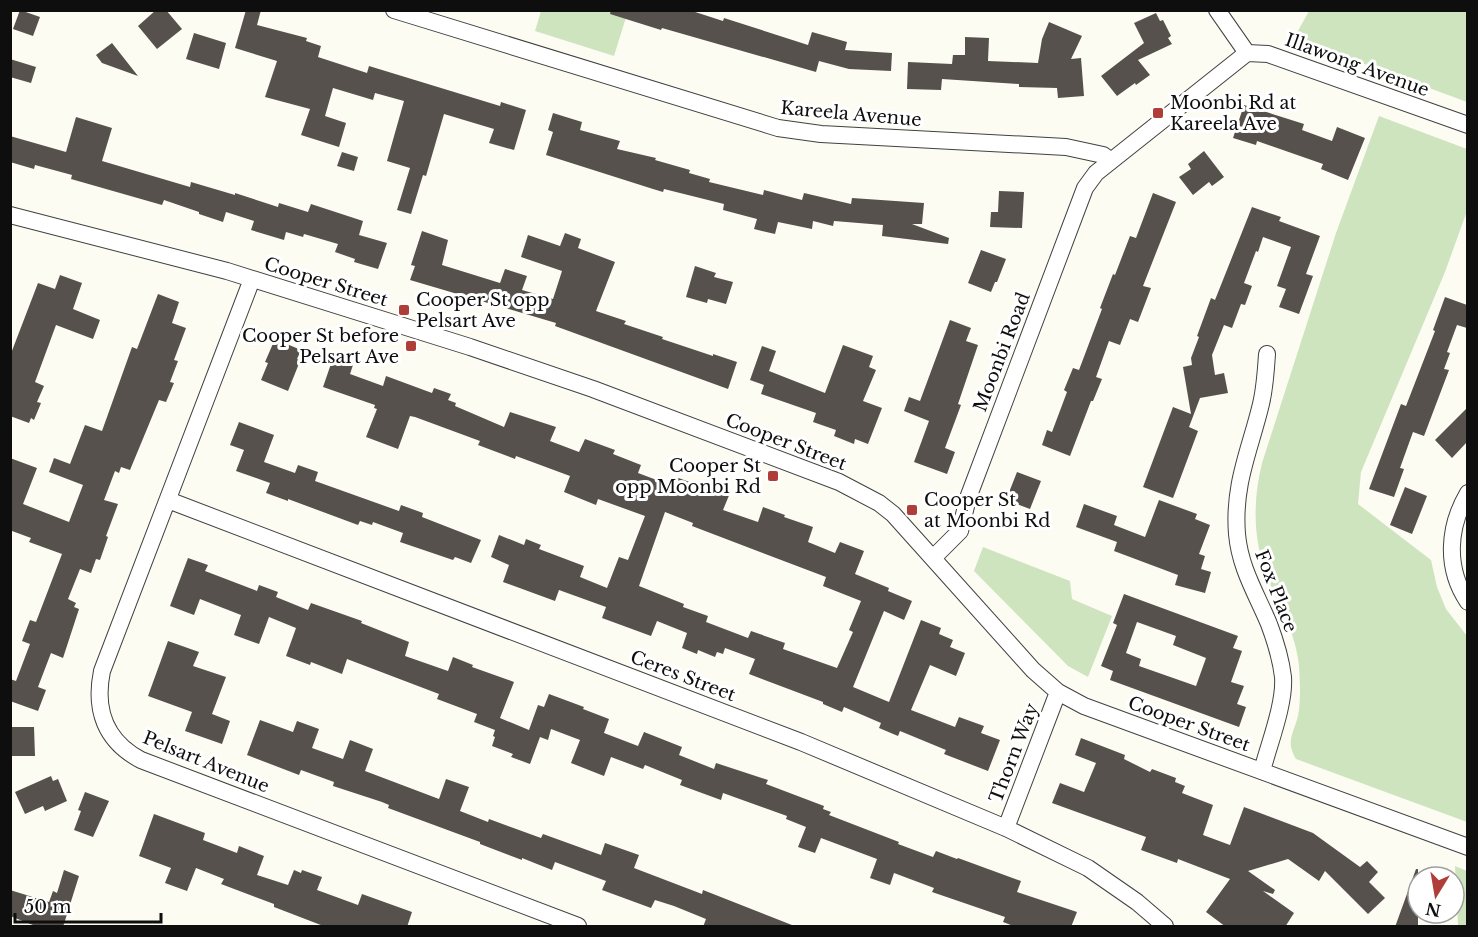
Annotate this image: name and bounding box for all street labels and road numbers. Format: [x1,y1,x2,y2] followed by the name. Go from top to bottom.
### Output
[1282,29,1432,101] street label: Illawong Avenue
[779,97,923,131] street label: Kareela Avenue
[262,253,391,311] street label: Cooper Street
[969,289,1035,415] street label: Moonbi Road
[722,409,850,475] street label: Cooper Street
[1250,547,1302,635] street label: Fox Place
[627,646,739,706] street label: Ceres Street
[1125,692,1253,756] street label: Cooper Street
[985,700,1043,806] street label: Thorn Way
[140,727,272,797] street label: Pelsart Avenue

